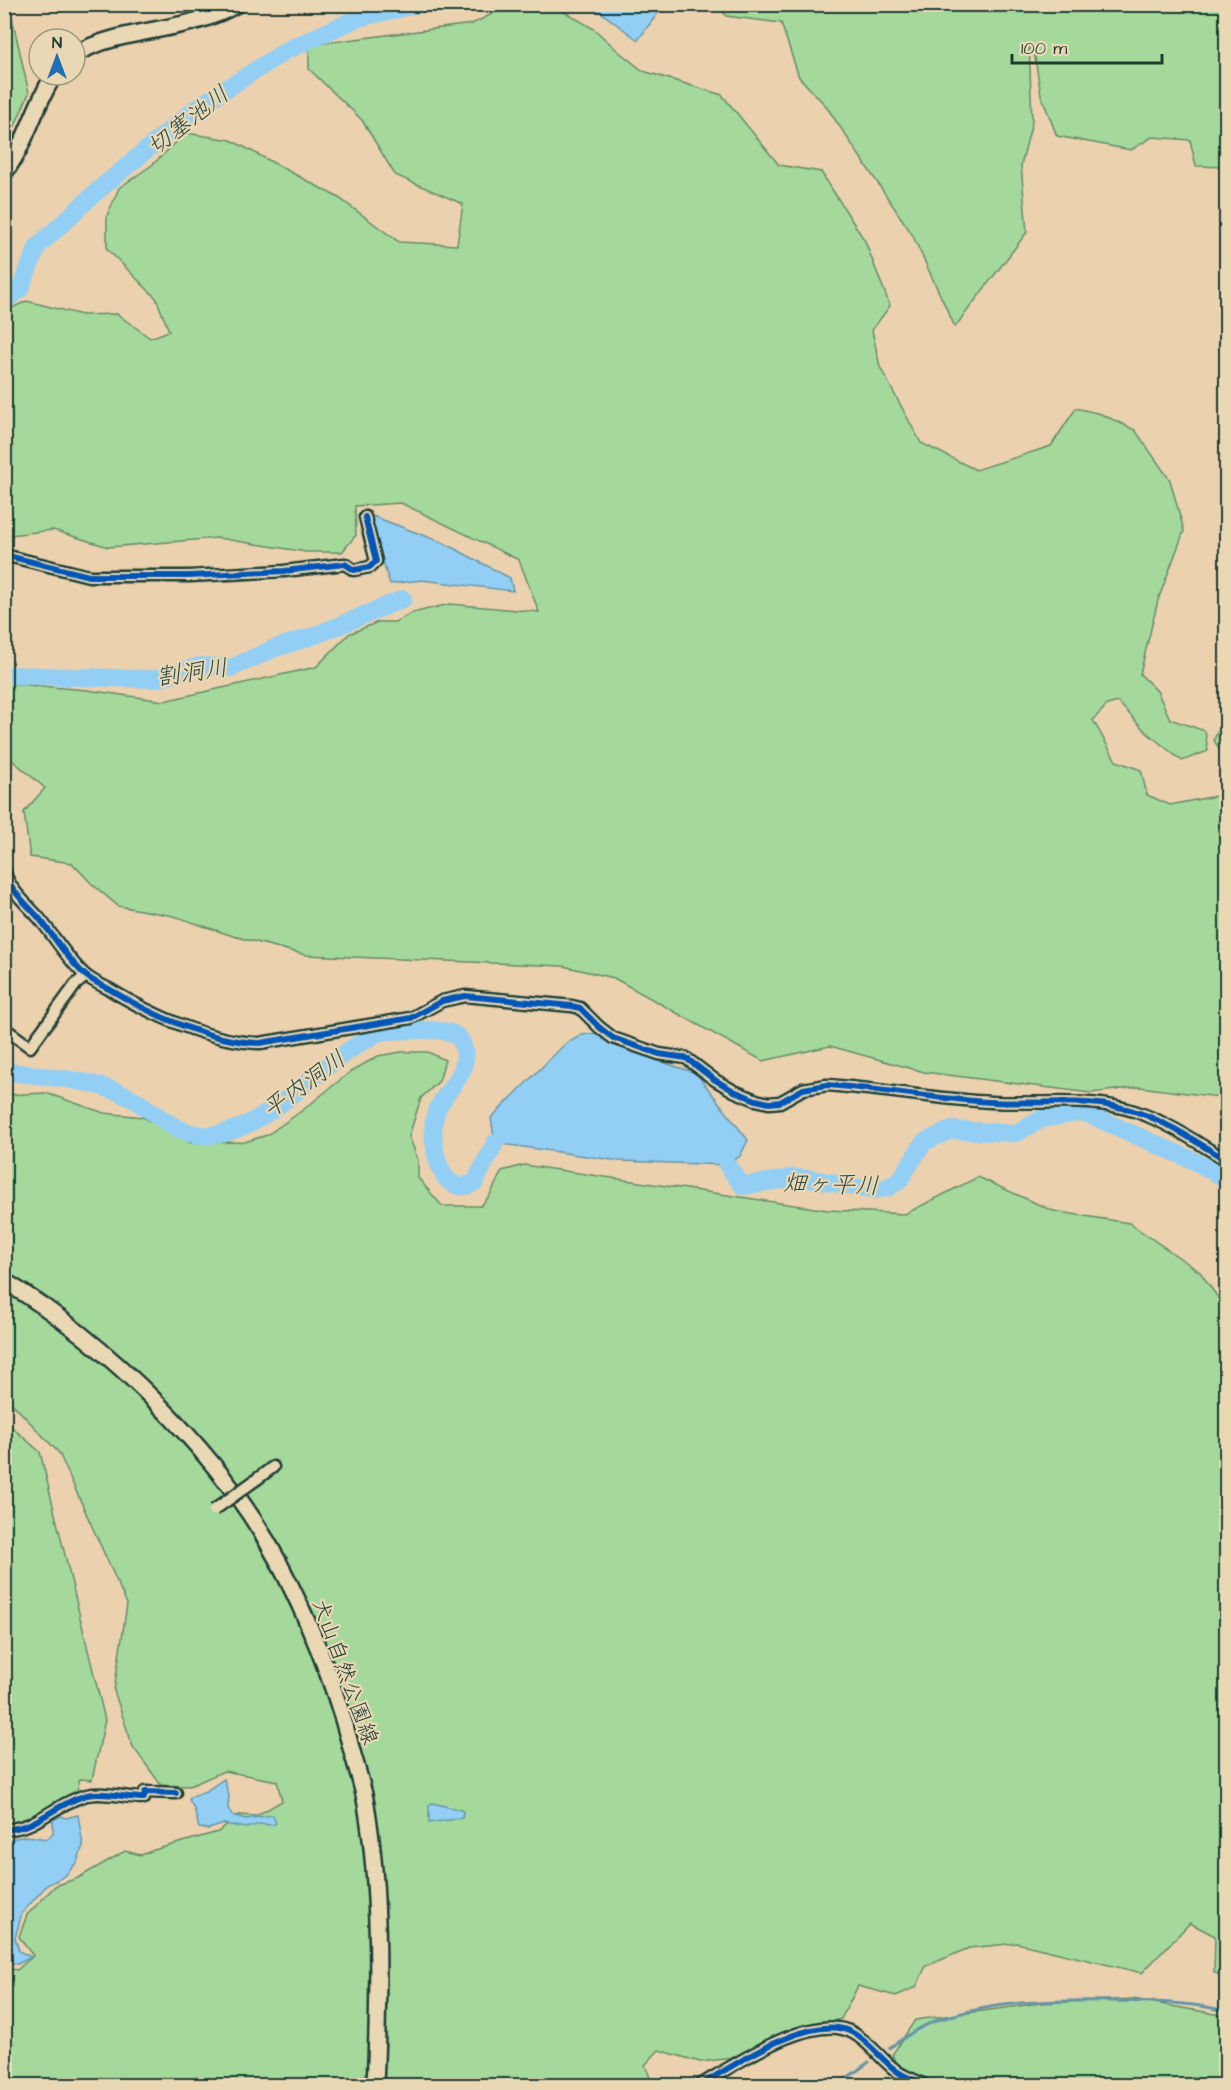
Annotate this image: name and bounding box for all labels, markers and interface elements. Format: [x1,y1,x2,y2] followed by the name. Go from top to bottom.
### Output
[27,27,87,87] north arrow
[1012,27,1162,65] scale bar
[52,32,62,54] text: N
[1021,36,1067,61] text: 100 m
[140,78,237,164] water label: 切塞池川
[154,651,230,695] water label: 割洞川
[256,1043,353,1127] water label: 平内洞川
[782,1166,880,1204] water label: 畑ヶ平川
[304,1594,385,1749] street label: 犬山自然公園線

